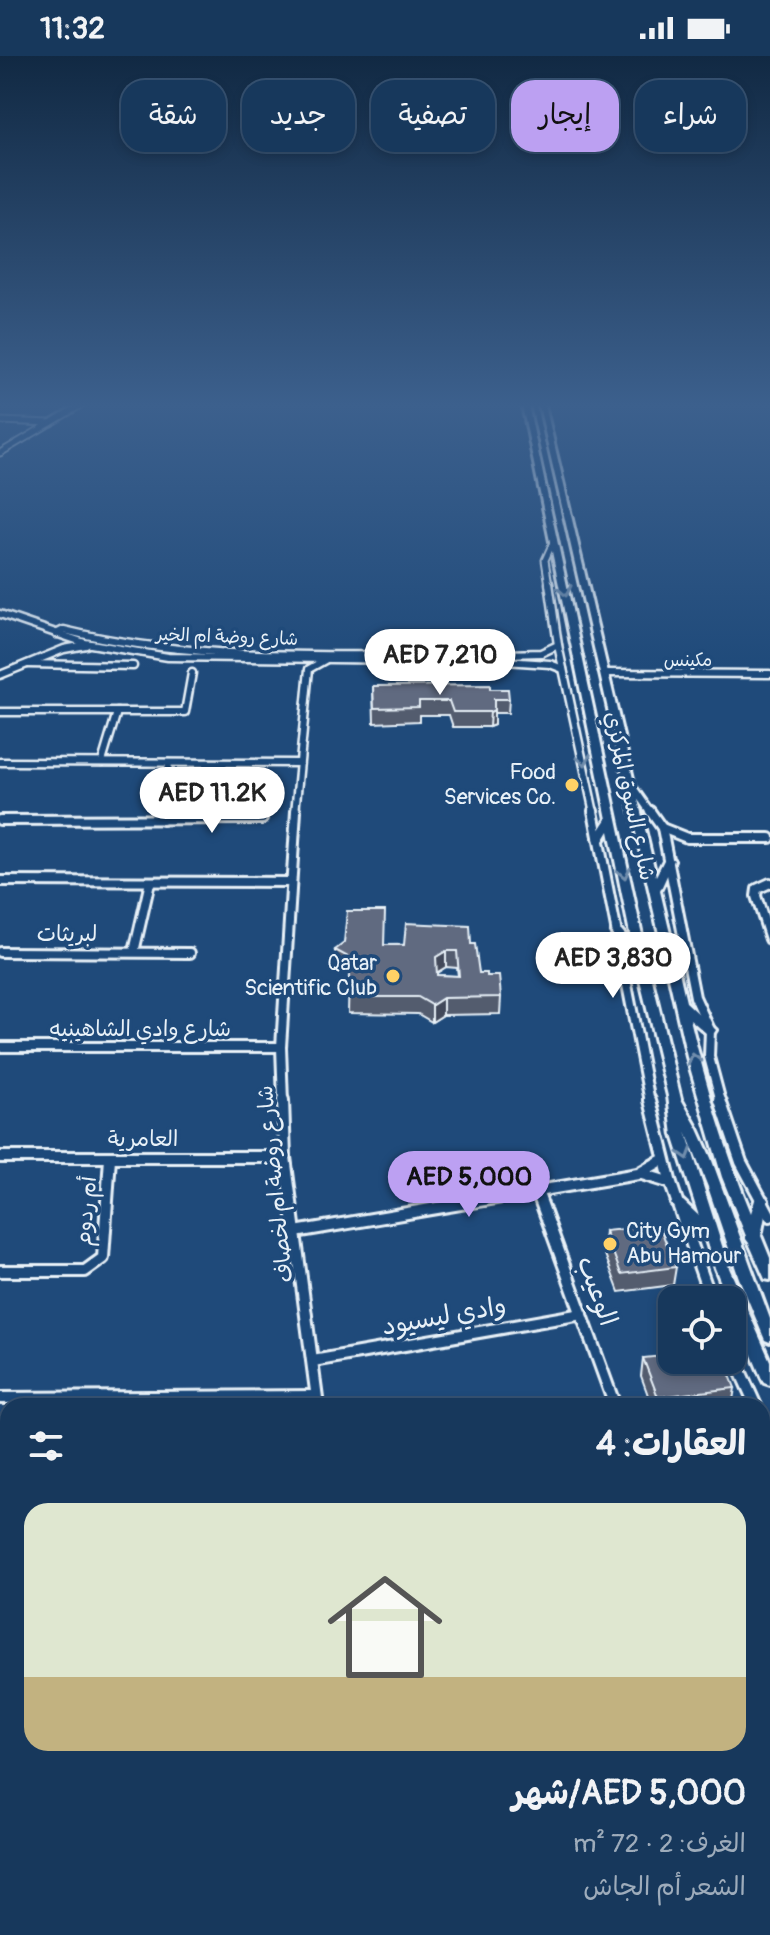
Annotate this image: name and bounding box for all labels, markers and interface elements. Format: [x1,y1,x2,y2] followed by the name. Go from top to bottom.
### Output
[40,10,105,47] text: 11:32
[121,80,226,152] chip: شقة
[242,80,355,152] chip: جديد
[371,80,495,152] chip: تصفية
[511,80,619,152] chip: إيجار
[635,80,746,152] chip: شراء
[556,584,573,598] one-way arrow
[154,623,298,653] street label: شارع روضة ام الخير
[348,629,532,697] pin: AED 7,210
[382,639,498,671] text: AED 7,210
[664,649,712,672] street label: مكينس
[596,709,662,883] street label: شارع السوق المركزي
[575,753,592,767] one-way arrow
[444,758,556,811] place label: Food Services Co.
[120,767,304,835] pin: AED 11.2K
[563,776,581,794] marker: Food Services Co.
[158,777,266,809] text: AED 11.2K
[614,867,631,880] one-way arrow
[37,920,97,948] street label: لبريثات
[521,932,705,1000] pin: AED 3,830
[554,942,672,974] text: AED 3,830
[244,949,377,1002] place label: Qatar Scientific Club
[384,967,402,985] marker: Qatar Scientific Club
[49,1015,231,1045] street label: شارع وادي الشاهينيه
[687,1053,703,1067] one-way arrow
[251,1084,301,1284] street label: شارع روضة ام لخصاف
[108,1125,178,1153] street label: العامرية
[677,1147,693,1161] one-way arrow
[377,1151,561,1219] pin: AED 5,000
[406,1161,532,1193] text: AED 5,000
[69,1174,106,1247] street label: أم ردوم
[626,1217,741,1270] place label: City Gym Abu Hamour
[601,1235,619,1253] marker: City Gym Abu Hamour
[570,1252,624,1330] street label: الوعيب
[658,1286,746,1374] map controls
[658,1286,746,1374] button: locate
[379,1289,509,1345] street label: وادي ليسيود
[596,1423,746,1466] text: العقارات: 4
[24,1424,68,1468] icon: filters
[313,1555,457,1699] icon: home
[512,1772,746,1815] text: AED 5,000/شهر
[573,1828,746,1860] text: الغرف: 2 · 72 m²
[583,1871,746,1903] text: الشعر أم الجاش

